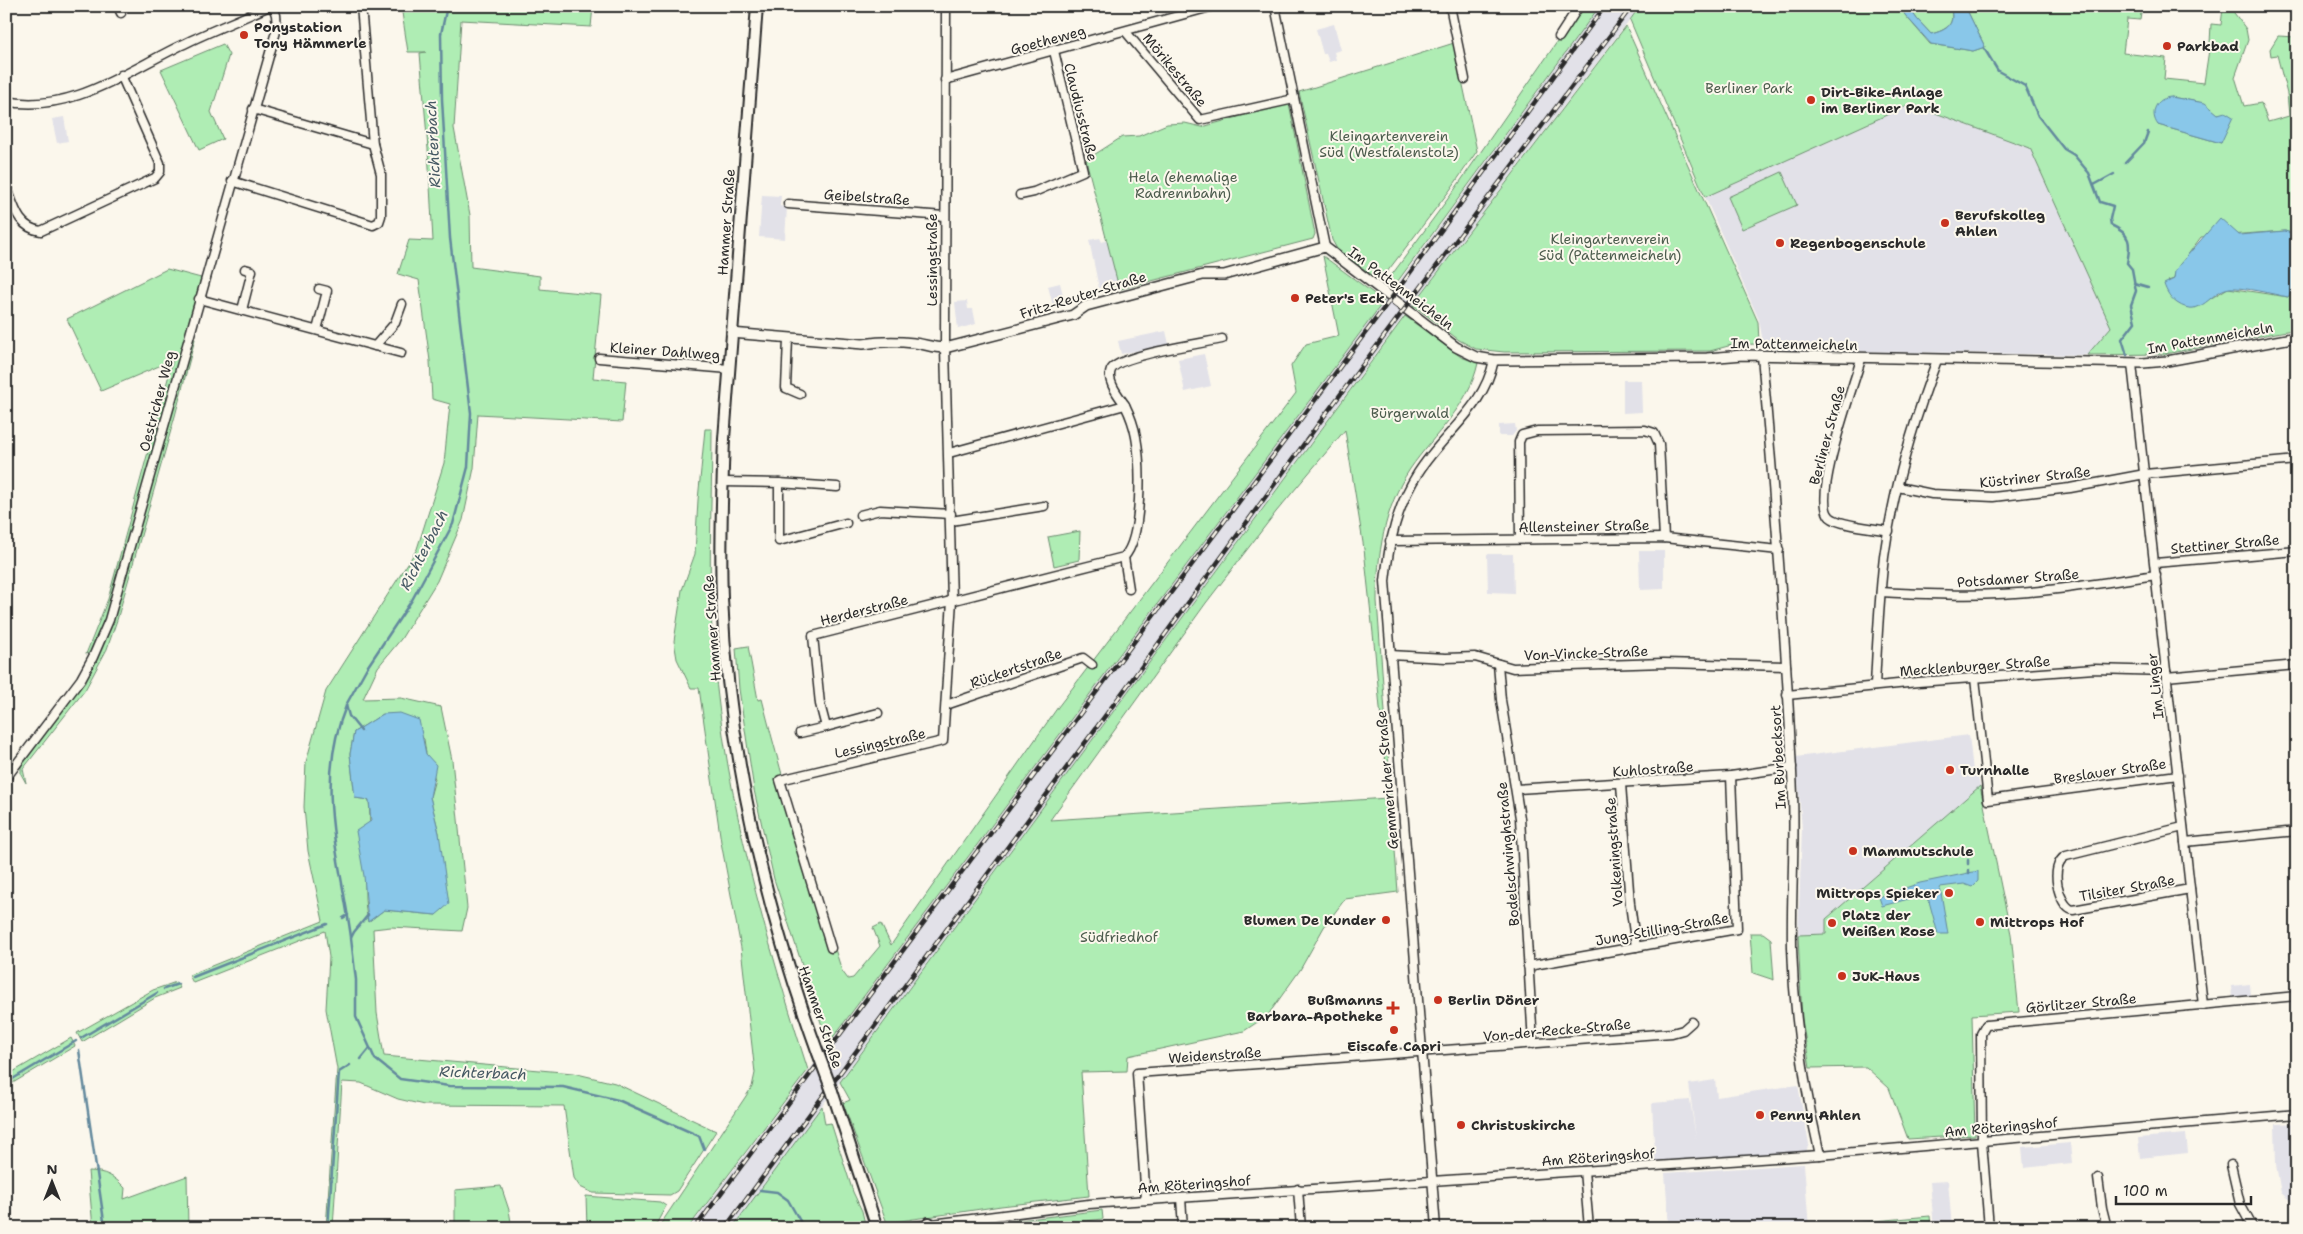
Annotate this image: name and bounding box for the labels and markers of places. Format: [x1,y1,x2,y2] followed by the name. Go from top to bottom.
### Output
[254,18,367,52] place label: Ponystation Tony Hämmerle
[238,29,250,41] marker: Ponystation Tony Hämmerle
[2177,37,2239,55] place label: Parkbad
[2161,40,2173,52] marker: Parkbad
[1821,83,1943,117] place label: Dirt-Bike-Anlage im Berliner Park
[1805,94,1817,106] marker: Dirt-Bike-Anlage im Berliner Park
[1955,206,2045,240] place label: Berufskolleg Ahlen
[1939,217,1951,229] marker: Berufskolleg Ahlen
[1790,234,1926,252] place label: Regenbogenschule
[1774,237,1786,249] marker: Regenbogenschule
[1305,289,1385,307] place label: Peter's Eck
[1289,292,1301,304] marker: Peter's Eck
[1960,761,2029,779] place label: Turnhalle
[1944,764,1956,776] marker: Turnhalle
[1863,842,1974,860] place label: Mammutschule
[1847,845,1859,857] marker: Mammutschule
[1816,884,1939,902] place label: Mittrops Spieker
[1943,887,1955,899] marker: Mittrops Spieker
[1842,906,1935,940] place label: Platz der Weißen Rose
[1244,911,1376,929] place label: Blumen De Kunder
[1990,913,2084,931] place label: Mittrops Hof
[1380,914,1392,926] marker: Blumen De Kunder
[1974,916,1986,928] marker: Mittrops Hof
[1826,917,1838,929] marker: Platz der Weißen Rose
[1852,967,1920,985] place label: JuK-Haus
[1836,970,1848,982] marker: JuK-Haus
[1247,991,1383,1025] place label: Bußmanns Barbara-Apotheke
[1448,991,1540,1009] place label: Berlin Döner
[1432,994,1444,1006] marker: Berlin Döner
[1387,1002,1399,1014] marker: Bußmanns Barbara-Apotheke
[1388,1024,1400,1036] marker: Eiscafe Capri
[1347,1037,1441,1055] place label: Eiscafe Capri
[1770,1106,1861,1124] place label: Penny Ahlen
[1754,1109,1766,1121] marker: Penny Ahlen
[1471,1116,1576,1134] place label: Christuskirche
[1455,1119,1467,1131] marker: Christuskirche

